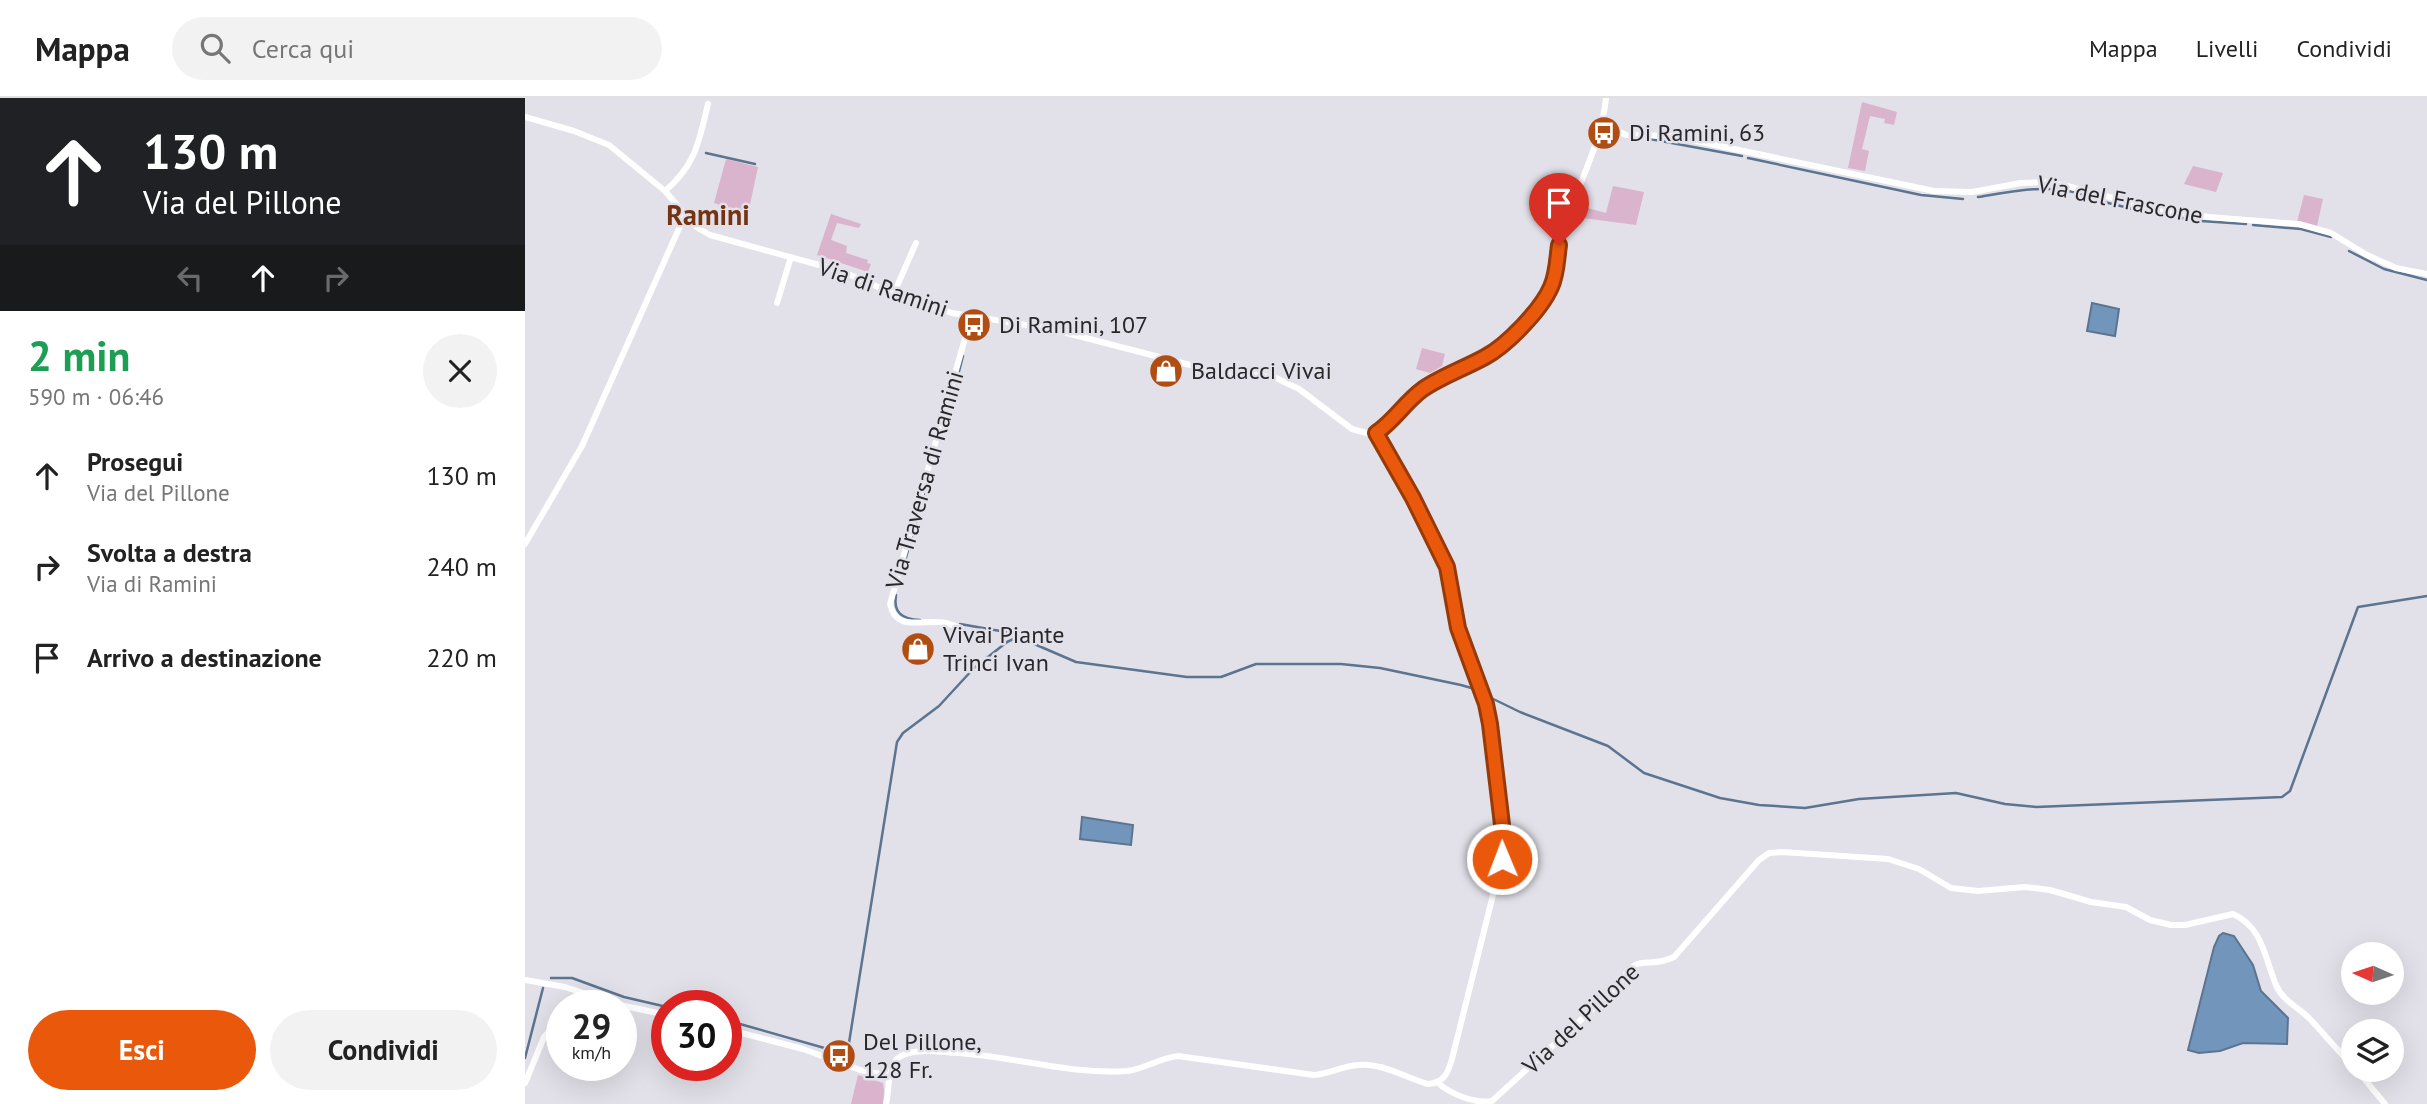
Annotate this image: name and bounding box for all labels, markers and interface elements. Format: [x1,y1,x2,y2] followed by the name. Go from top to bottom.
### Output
[172,17,662,80] search box
[35,27,130,70] text: Mappa
[196,29,234,67] icon: search
[252,32,354,65] text: Cerca qui
[2089,33,2158,64] text: Mappa
[2196,33,2258,64] text: Livelli
[2296,33,2392,64] text: Condividi
[1585,114,1623,152] bus stop icon: Di Ramini, 63
[1629,117,1765,148] place label: Di Ramini, 63
[143,119,278,183] text: 130 m
[28,126,119,217] icon: ahead
[2034,168,2205,231] street label: Via del Frascone
[1529,173,1589,245] pin
[143,181,342,223] text: Via del Pillone
[1540,184,1578,222] icon: arrive
[666,196,750,233] district label: Ramini
[813,250,952,324] street label: Via di Ramini
[171,259,209,297] icon: left
[244,259,282,297] icon: ahead
[317,259,355,297] icon: right
[955,306,993,344] bus stop icon: Di Ramini, 107
[999,309,1148,340] place label: Di Ramini, 107
[28,328,130,383] text: 2 min
[423,334,497,408] button: close
[1147,352,1185,390] shop icon: Baldacci Vivai
[1191,355,1332,386] place label: Baldacci Vivai
[878,367,971,594] street label: Via Traversa di Ramini
[28,382,164,411] text: 590 m · 06:46
[87,445,183,478] text: Prosegui
[28,457,66,495] icon: ahead
[426,459,497,492] text: 130 m
[87,478,230,507] text: Via del Pillone
[87,536,252,569] text: Svolta a destra
[28,548,66,586] icon: right
[426,550,497,583] text: 240 m
[87,569,217,598] text: Via di Ramini
[942,619,1064,678] place label: Vivai Piante Trinci Ivan
[899,630,937,668] shop icon: Vivai Piante Trinci Ivan
[28,639,66,677] icon: arrive
[87,641,322,674] text: Arrivo a destinazione
[426,641,497,674] text: 220 m
[1465,822,1539,896] position arrow
[2341,942,2405,1004] north arrow
[2341,942,2404,1082] map controls
[1515,957,1646,1081] street label: Via del Pillone
[651,990,742,1081] speed limit sign: 30
[572,1003,611,1049] text: 29
[28,1010,256,1090] button: Esci
[270,1010,497,1090] button: Condividi
[2341,1019,2404,1082] button: layers
[863,1026,982,1085] place label: Del Pillone, 128 Fr.
[820,1037,858,1075] bus stop icon: Del Pillone, 128 Fr.
[572,1041,611,1064] text: km/h

